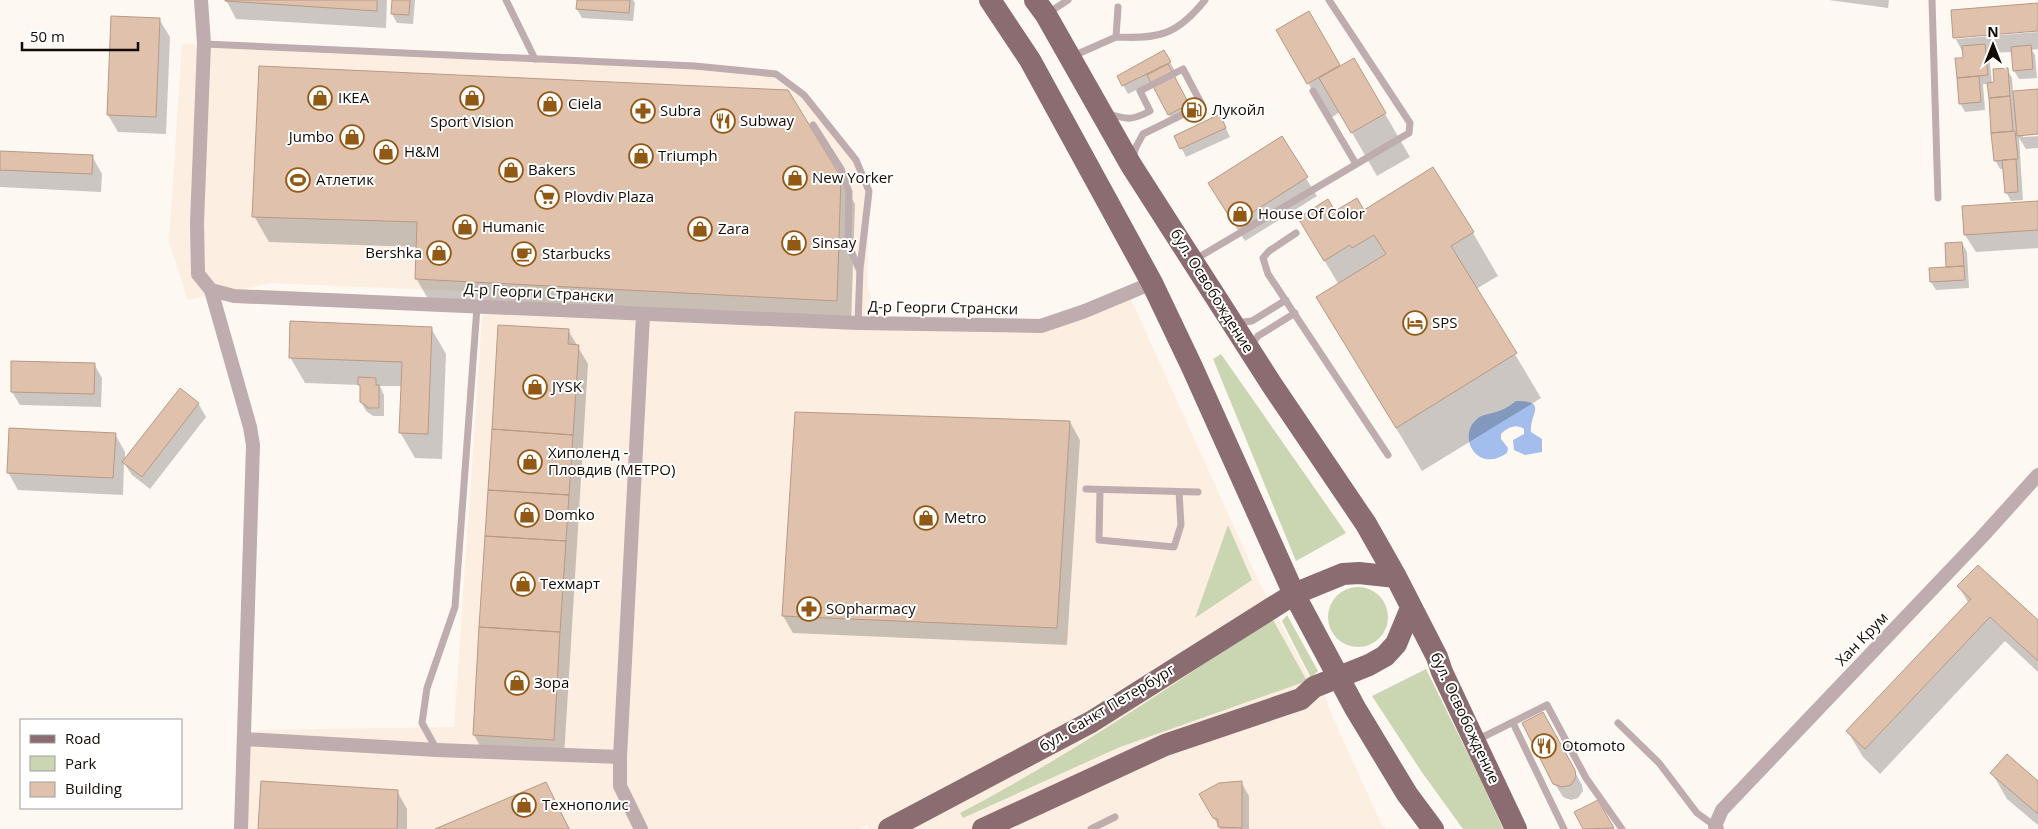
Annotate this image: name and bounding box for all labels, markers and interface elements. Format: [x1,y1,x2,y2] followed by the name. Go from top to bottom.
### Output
[22,20,139,52] scale bar
[1968,20,2018,70] north arrow
[1987,22,1999,41] text: N
[30,26,65,46] text: 50 m
[307,85,333,111] shop icon: IKEA
[459,85,485,111] shop icon: Sport Vision
[338,87,370,107] place label: IKEA
[537,91,563,117] shop icon: Ciela
[568,93,602,113] place label: Ciela
[1181,97,1207,123] fuel station icon: Лукойл
[630,98,656,124] pharmacy icon: Subra
[1212,99,1265,119] place label: Лукойл
[660,100,701,120] place label: Subra
[710,108,736,134] restaurant icon: Subway
[740,110,795,130] place label: Subway
[430,111,514,131] place label: Sport Vision
[339,124,365,150] shop icon: Jumbo
[287,126,334,146] place label: Jumbo
[373,139,399,165] shop icon: H&M
[404,141,439,161] place label: H&M
[628,143,654,169] shop icon: Triumph
[658,145,718,165] place label: Triumph
[498,157,524,183] shop icon: Bakers
[528,159,576,179] place label: Bakers
[782,165,808,191] shop icon: New Yorker
[285,167,311,193] sports icon: Атлетик
[812,167,893,187] place label: New Yorker
[316,169,374,189] place label: Атлетик
[534,184,560,210] supermarket icon: Plovdiv Plaza
[564,186,654,206] place label: Plovdiv Plaza
[1227,201,1253,227] shop icon: House Of Color
[1258,203,1365,223] place label: House Of Color
[452,214,478,240] shop icon: Humanic
[482,216,545,236] place label: Humanic
[687,216,713,242] shop icon: Zara
[718,218,749,238] place label: Zara
[1167,225,1259,356] street label: бул. Освобождение
[781,230,807,256] shop icon: Sinsay
[812,232,857,252] place label: Sinsay
[426,240,452,266] shop icon: Bershka
[511,241,537,267] cafe icon: Starbucks
[365,242,422,262] place label: Bershka
[542,243,611,263] place label: Starbucks
[463,278,615,306] street label: Д-р Георги Странски
[868,296,1018,318] street label: Д-р Георги Странски
[1402,310,1428,336] hotel icon: SPS
[1432,312,1457,332] place label: SPS
[522,374,548,400] shop icon: JYSK
[550,376,583,396] place label: JYSK
[548,442,675,479] place label: Хиполенд - Пловдив (МЕТРО)
[517,449,543,475] shop icon: Хиполенд - Пловдив (МЕТРО)
[514,502,540,528] shop icon: Domko
[544,504,595,524] place label: Domko
[913,505,939,531] shop icon: Metro
[944,507,986,527] place label: Metro
[510,571,536,597] shop icon: Техмарт
[540,573,600,593] place label: Техмарт
[796,596,822,622] pharmacy icon: SOpharmacy
[826,598,916,618] place label: SOpharmacy
[1831,607,1892,669] street label: Хан Крум
[1427,649,1505,787] street label: бул. Освобождение
[1035,658,1178,756] street label: бул. Санкт Петербург
[504,670,530,696] shop icon: Зора
[534,672,569,692] place label: Зора
[20,719,182,809] legend
[65,728,101,748] text: Road
[1531,733,1557,759] restaurant icon: Otomoto
[1562,735,1625,755] place label: Otomoto
[65,753,96,773] text: Park
[65,778,122,798] text: Building
[511,792,537,818] shop icon: Технополис
[542,794,629,814] place label: Технополис

